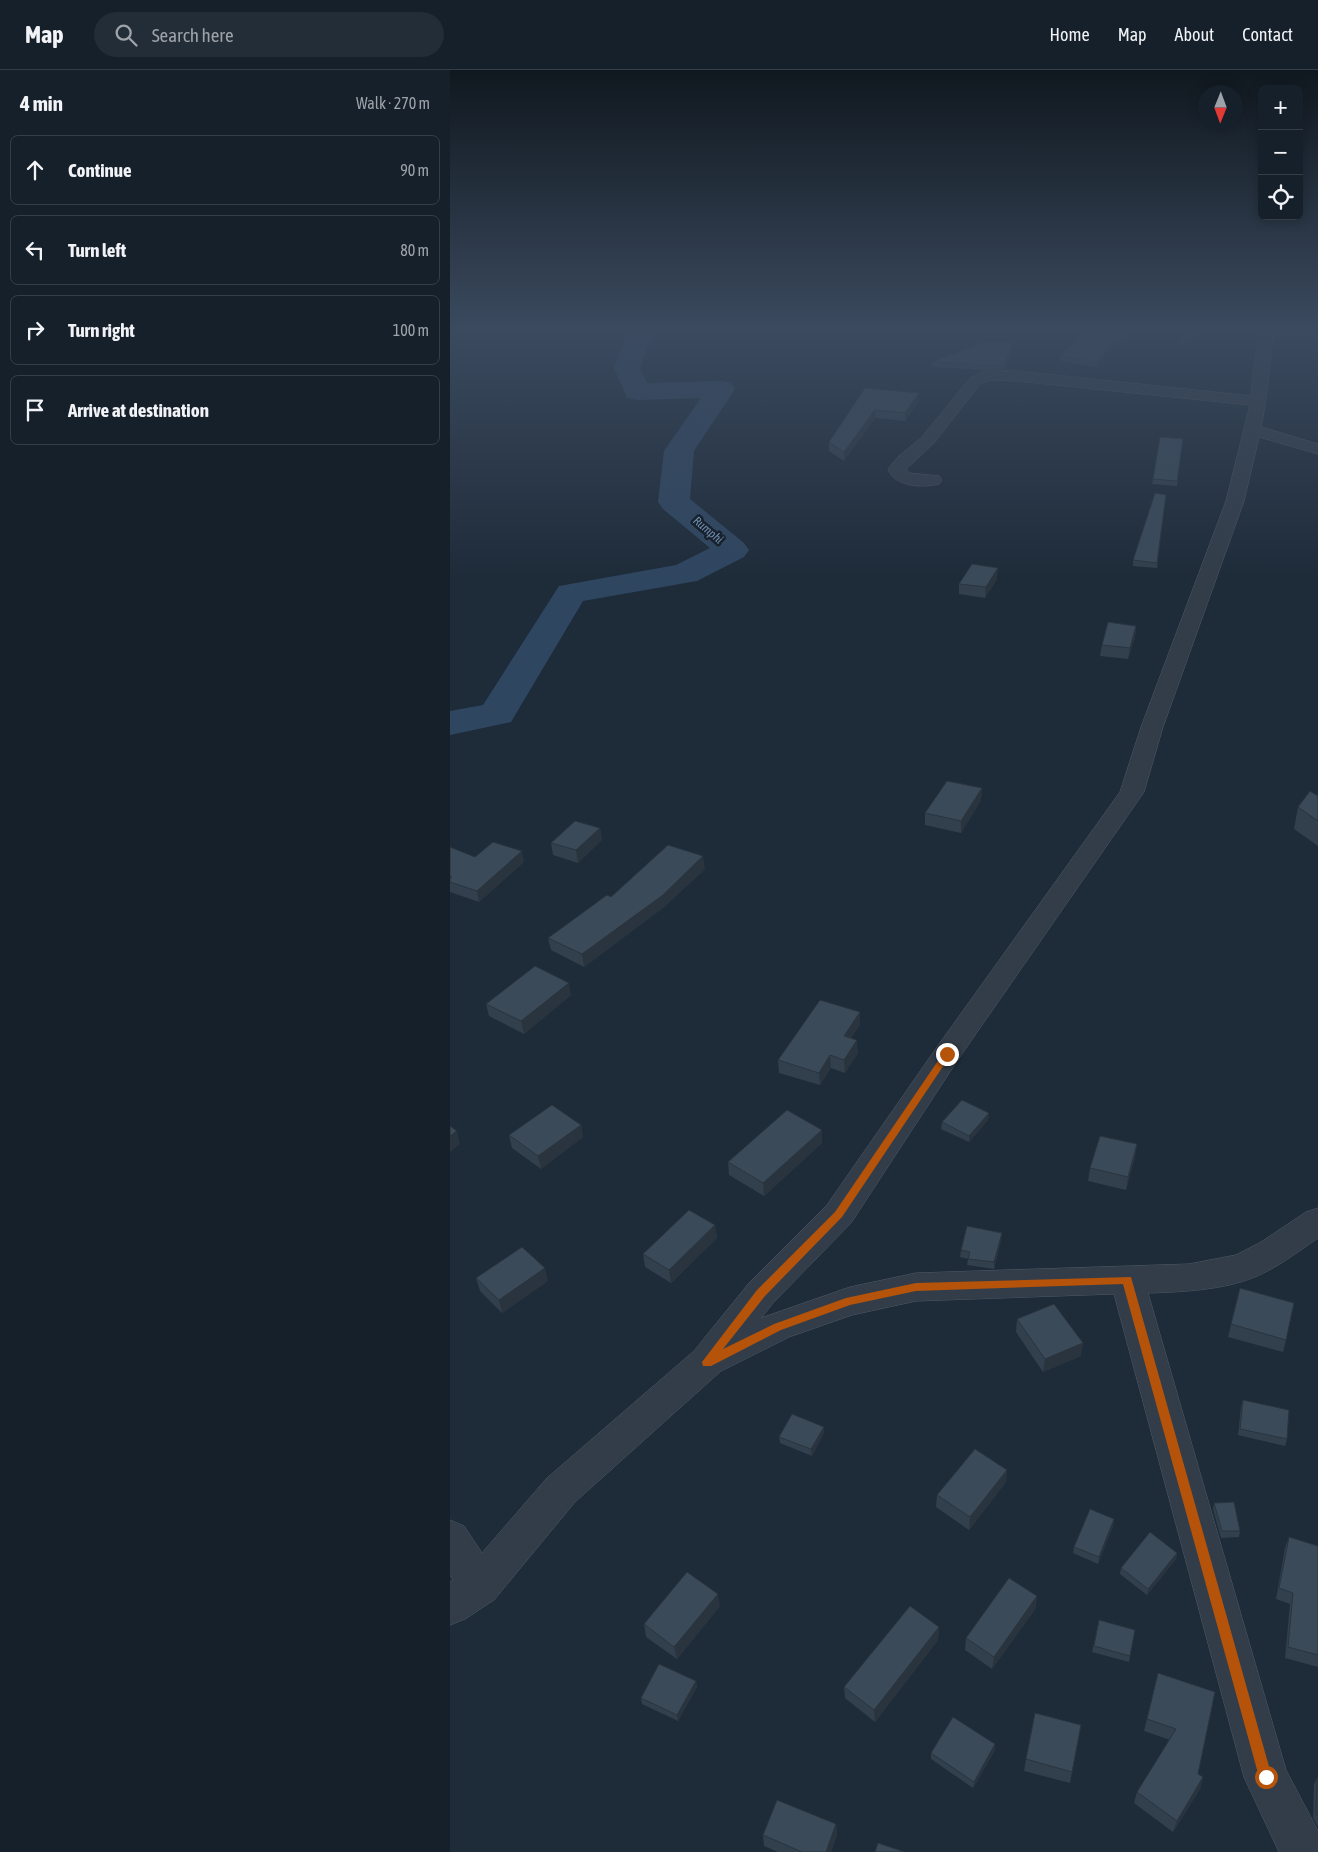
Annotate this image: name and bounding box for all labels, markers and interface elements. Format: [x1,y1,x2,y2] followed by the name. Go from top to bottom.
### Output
[94,12,444,57] search box
[25,21,64,48] text: Map
[112,21,140,49] icon: search
[152,24,234,46] text: Search here
[1050,24,1090,45] text: Home
[1118,24,1147,45] text: Map
[1175,24,1214,45] text: About
[1242,24,1293,45] text: Contact
[1198,85,1243,130] north arrow
[1258,85,1303,220] map controls
[1258,85,1303,130] button: +
[20,91,63,115] text: 4 min
[356,94,430,112] text: Walk · 270 m
[1258,130,1303,175] button: −
[21,156,49,184] icon: ahead
[68,159,132,181] text: Continue
[400,161,429,179] text: 90 m
[1258,175,1303,220] button: locate
[21,236,49,264] icon: left
[68,239,126,261] text: Turn left
[400,241,429,259] text: 80 m
[21,316,49,344] icon: right
[68,319,135,341] text: Turn right
[393,321,429,339] text: 100 m
[21,396,49,424] icon: arrive
[68,399,209,421] text: Arrive at destination
[690,513,726,547] water label: Rumphi
[936,1043,959,1066] route end
[1255,1766,1278,1789] route start

